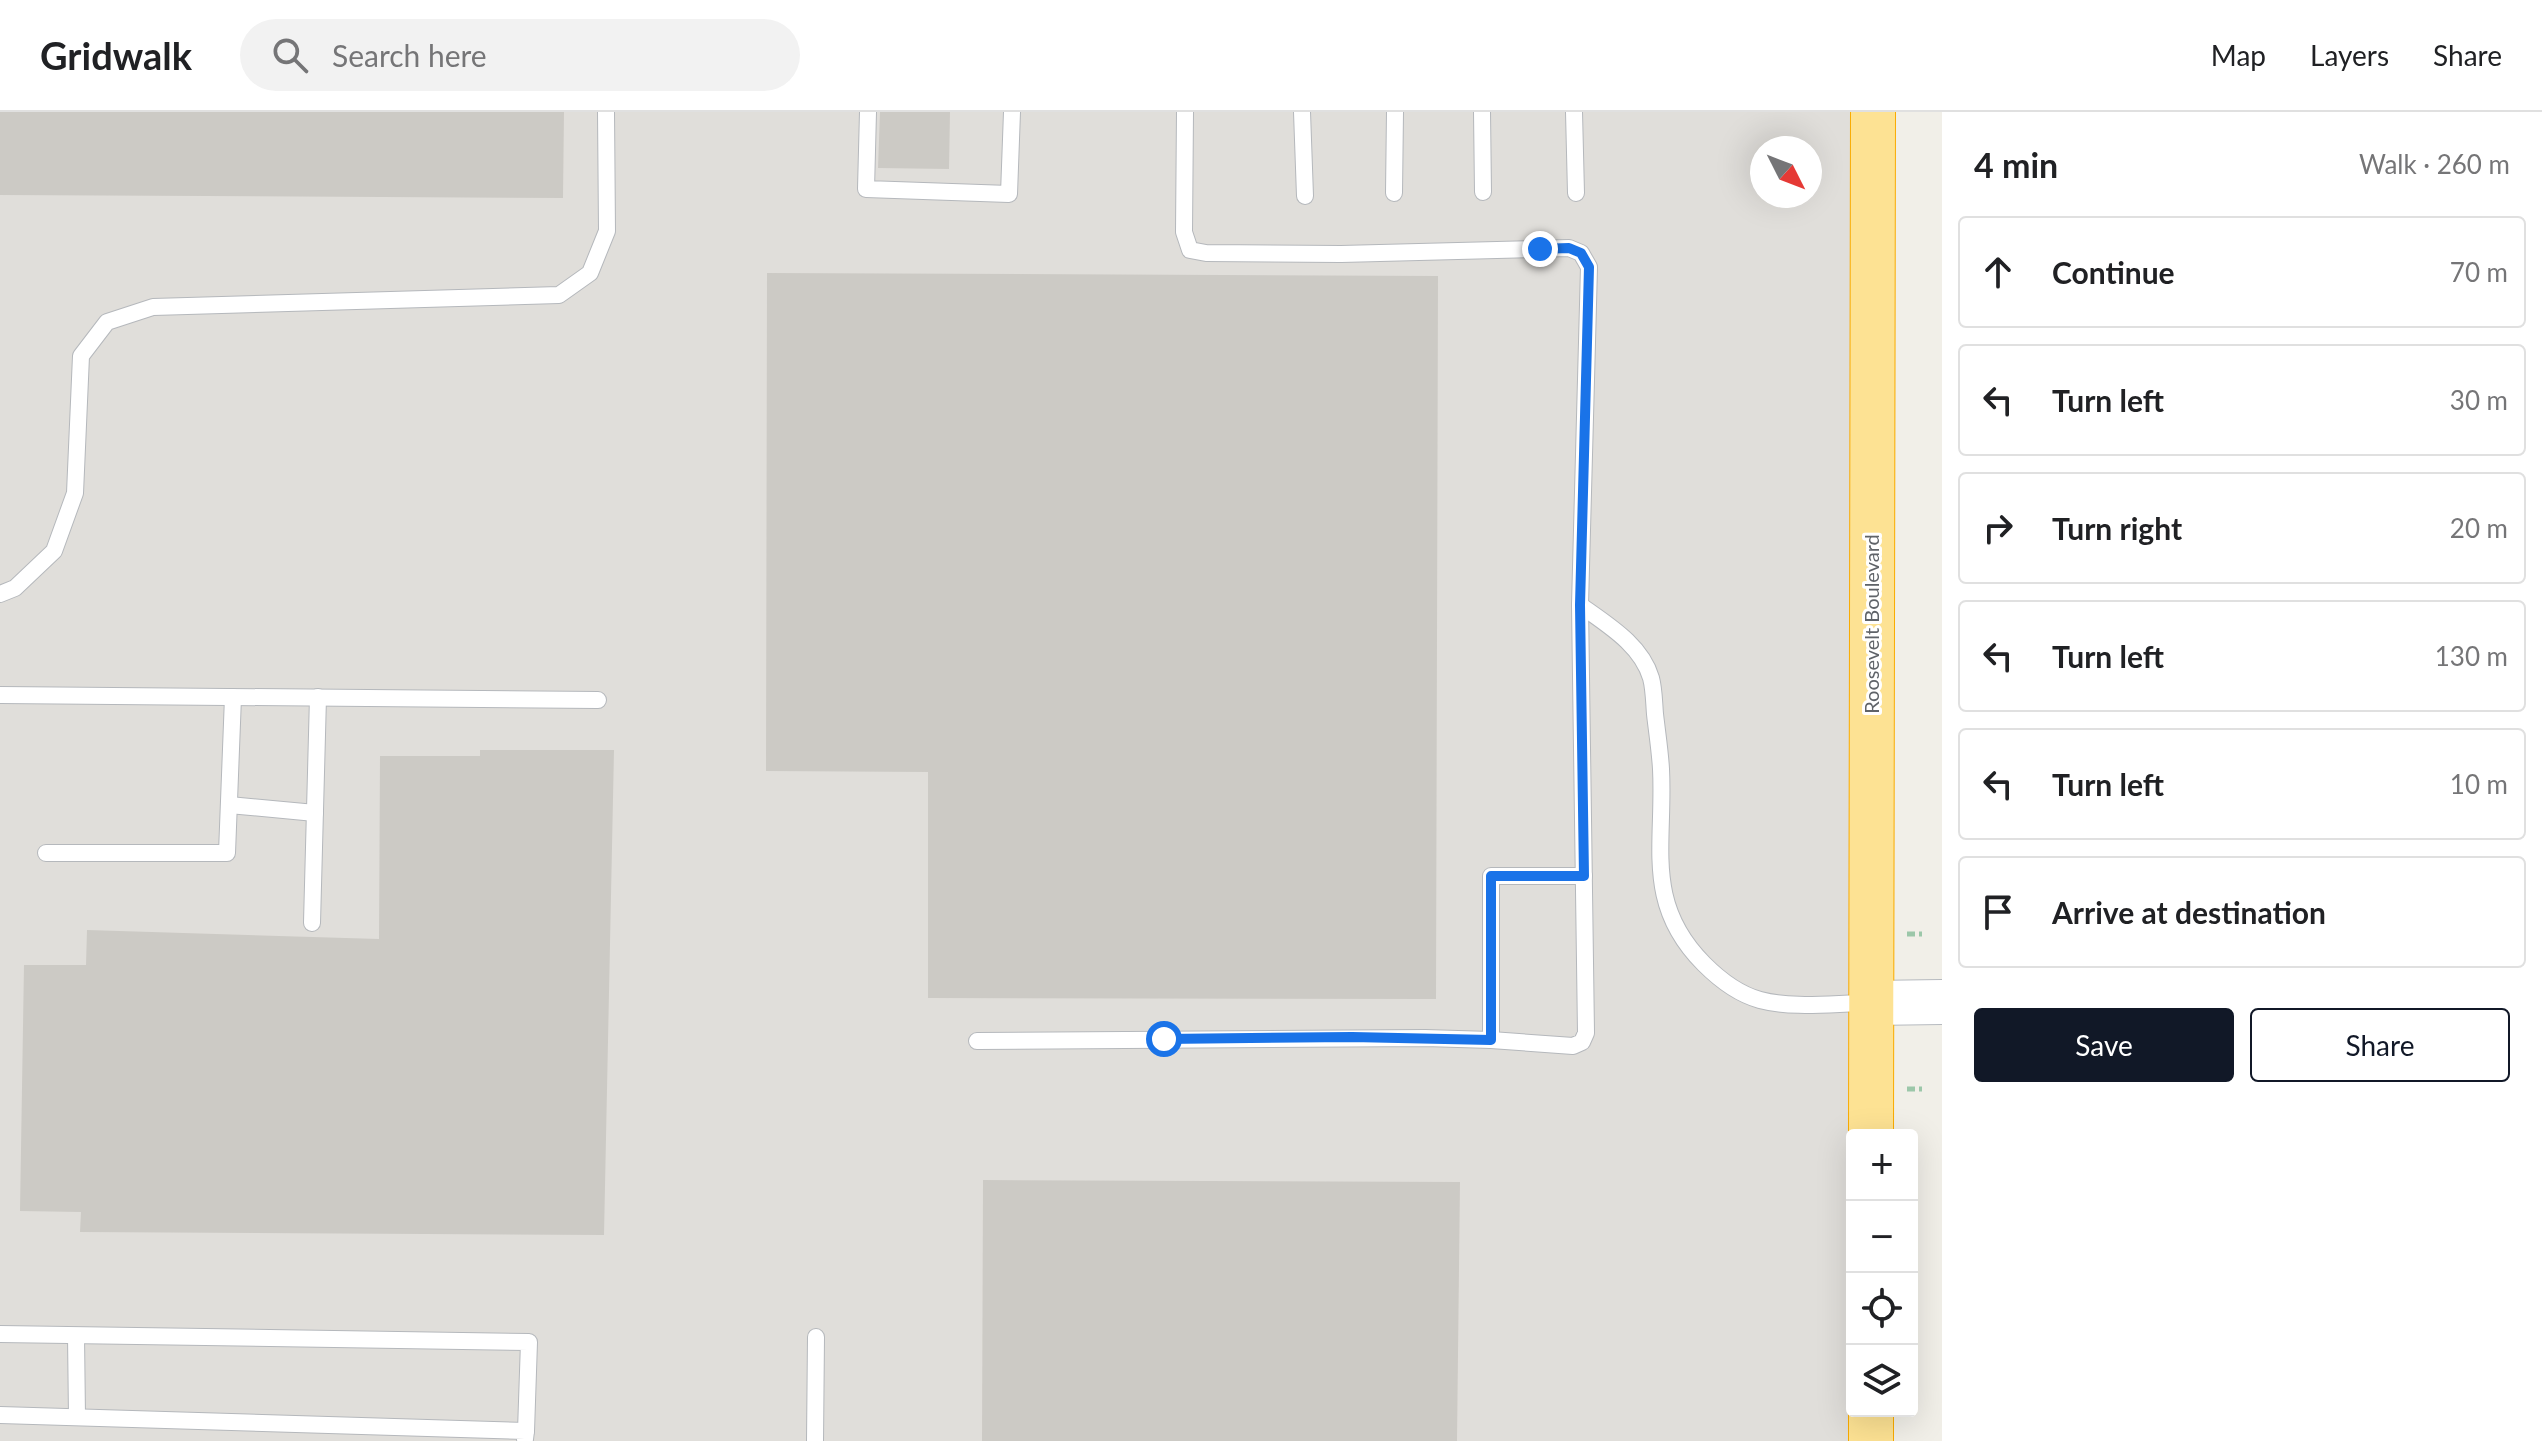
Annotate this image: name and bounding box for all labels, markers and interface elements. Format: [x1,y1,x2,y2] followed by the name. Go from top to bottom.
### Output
[240,19,800,91] search box
[40,32,192,78] text: Gridwalk
[268,33,312,77] icon: search
[332,37,487,73] text: Search here
[2211,38,2266,72] text: Map
[2310,38,2389,72] text: Layers
[2433,38,2502,72] text: Share
[1750,136,1822,208] north arrow
[1974,144,2058,185] text: 4 min
[2359,148,2510,180] text: Walk · 260 m
[1522,231,1558,267] route end
[1976,250,2020,294] icon: ahead
[2052,254,2175,290] text: Continue
[2450,256,2508,288] text: 70 m
[1976,378,2020,422] icon: left
[2052,382,2164,418] text: Turn left
[2450,384,2508,416] text: 30 m
[1976,506,2020,550] icon: right
[2052,510,2182,546] text: Turn right
[2450,512,2508,544] text: 20 m
[1859,534,1883,714] street label: Roosevelt Boulevard
[1976,634,2020,678] icon: left
[2052,638,2164,674] text: Turn left
[2435,640,2508,672] text: 130 m
[1976,762,2020,806] icon: left
[2052,766,2164,802] text: Turn left
[2450,768,2508,800] text: 10 m
[1976,890,2020,934] icon: arrive
[2052,894,2326,930] text: Arrive at destination
[1974,1008,2234,1082] button: Save
[2250,1008,2510,1082] button: Share
[1146,1021,1182,1057] route start
[1846,1129,1918,1417] map controls
[1846,1129,1918,1201] button: +
[1846,1201,1918,1273] button: −
[1846,1273,1918,1345] button: locate
[1846,1345,1918,1417] button: layers

